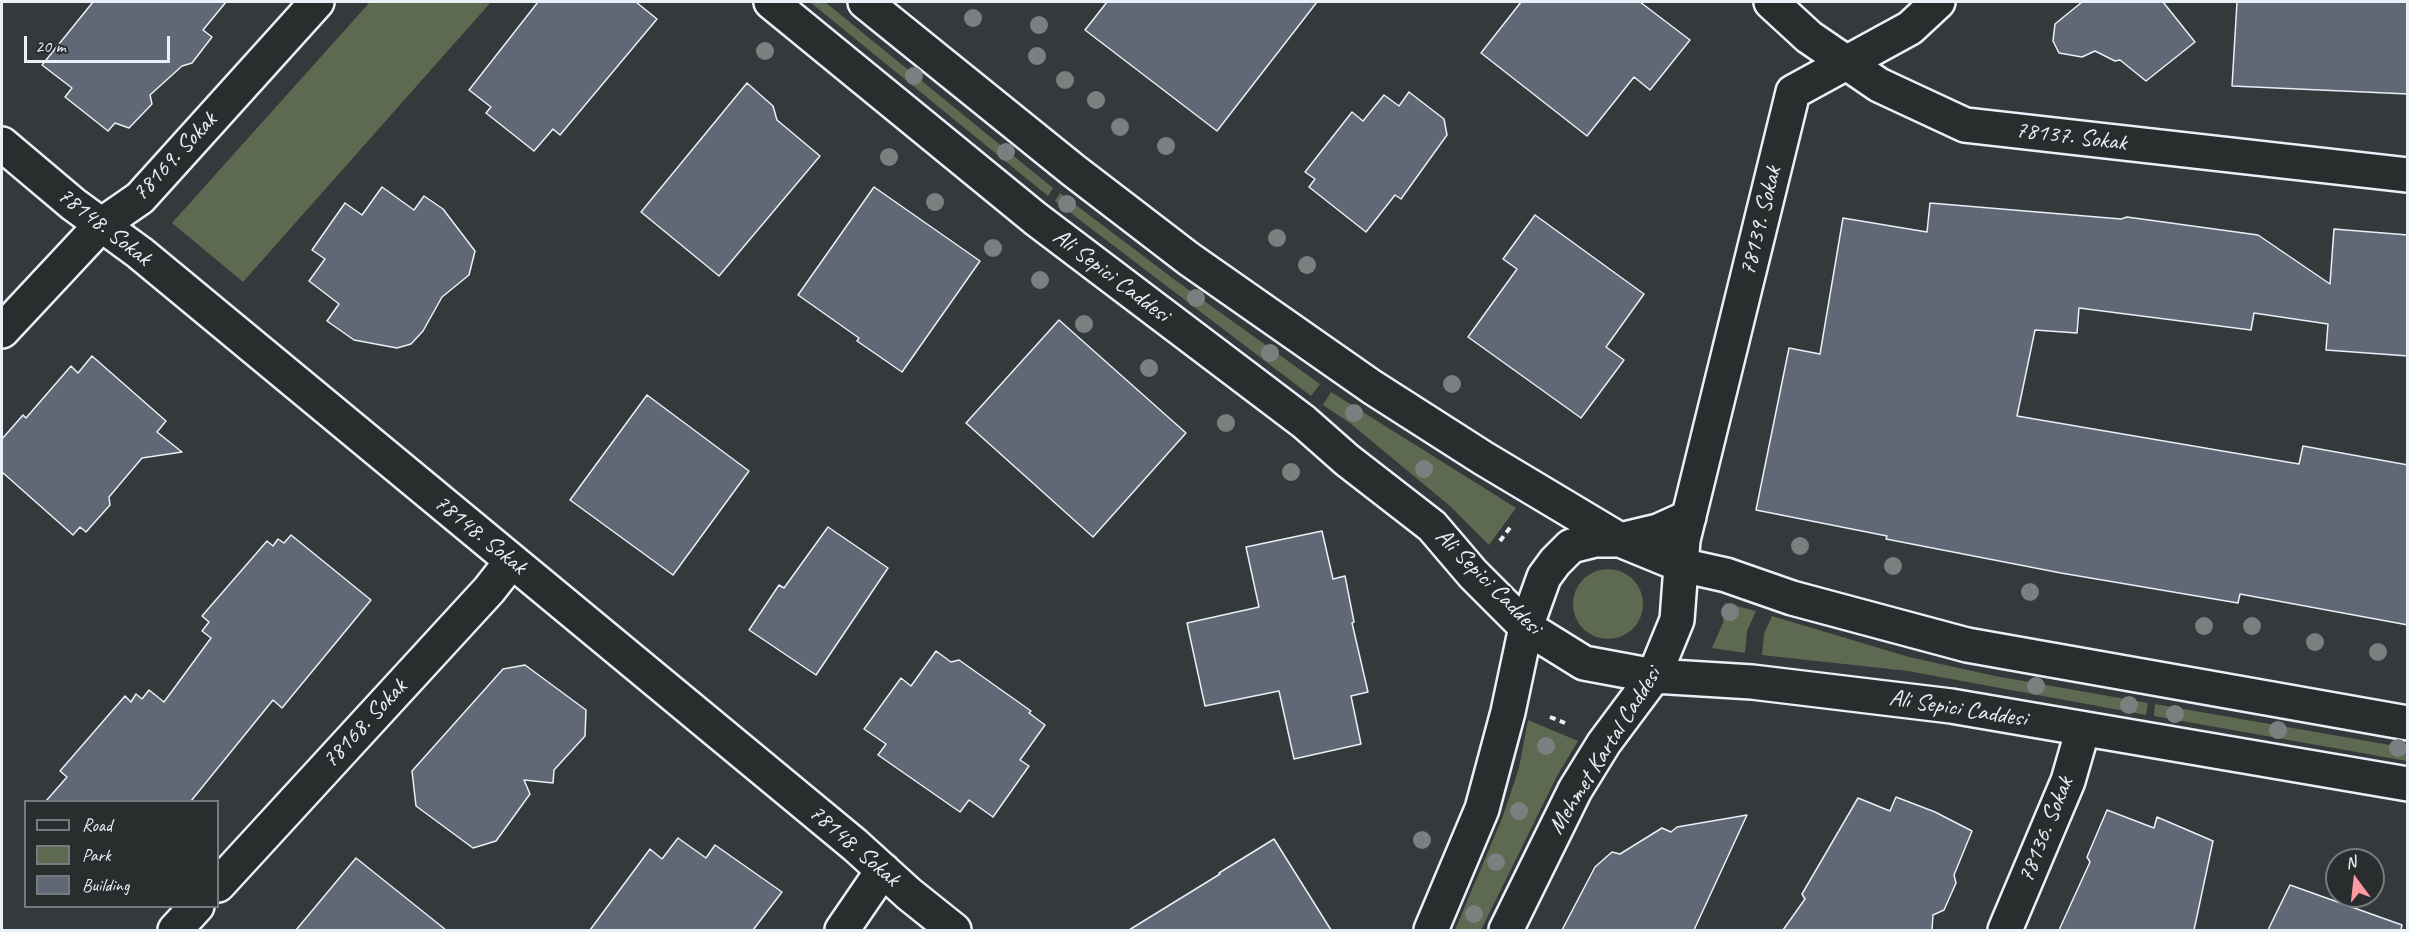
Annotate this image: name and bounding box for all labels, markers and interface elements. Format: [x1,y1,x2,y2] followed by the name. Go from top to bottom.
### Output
[27,24,172,62] scale bar
[35,35,66,57] text: 20 m
[126,106,224,208] street label: 78169. Sokak
[2014,116,2128,158] street label: 78137. Sokak
[1734,163,1788,279] street label: 78139. Sokak
[51,181,157,273] street label: 78148. Sokak
[1047,223,1175,329] street label: Ali Sepici Caddesi
[428,489,532,581] street label: 78148. Sokak
[1429,523,1547,641] street label: Ali Sepici Caddesi
[1542,662,1668,840] street label: Mehmet Kartal Caddesi
[316,673,414,775] street label: 78168. Sokak
[1887,684,2029,734] street label: Ali Sepici Caddesi
[2012,773,2080,887] street label: 78136. Sokak
[802,799,906,893] street label: 78148. Sokak
[24,800,219,908] legend
[82,814,112,836] text: Road
[82,844,111,866] text: Park
[2325,848,2385,908] north arrow
[2343,852,2358,873] text: N
[82,874,129,896] text: Building

